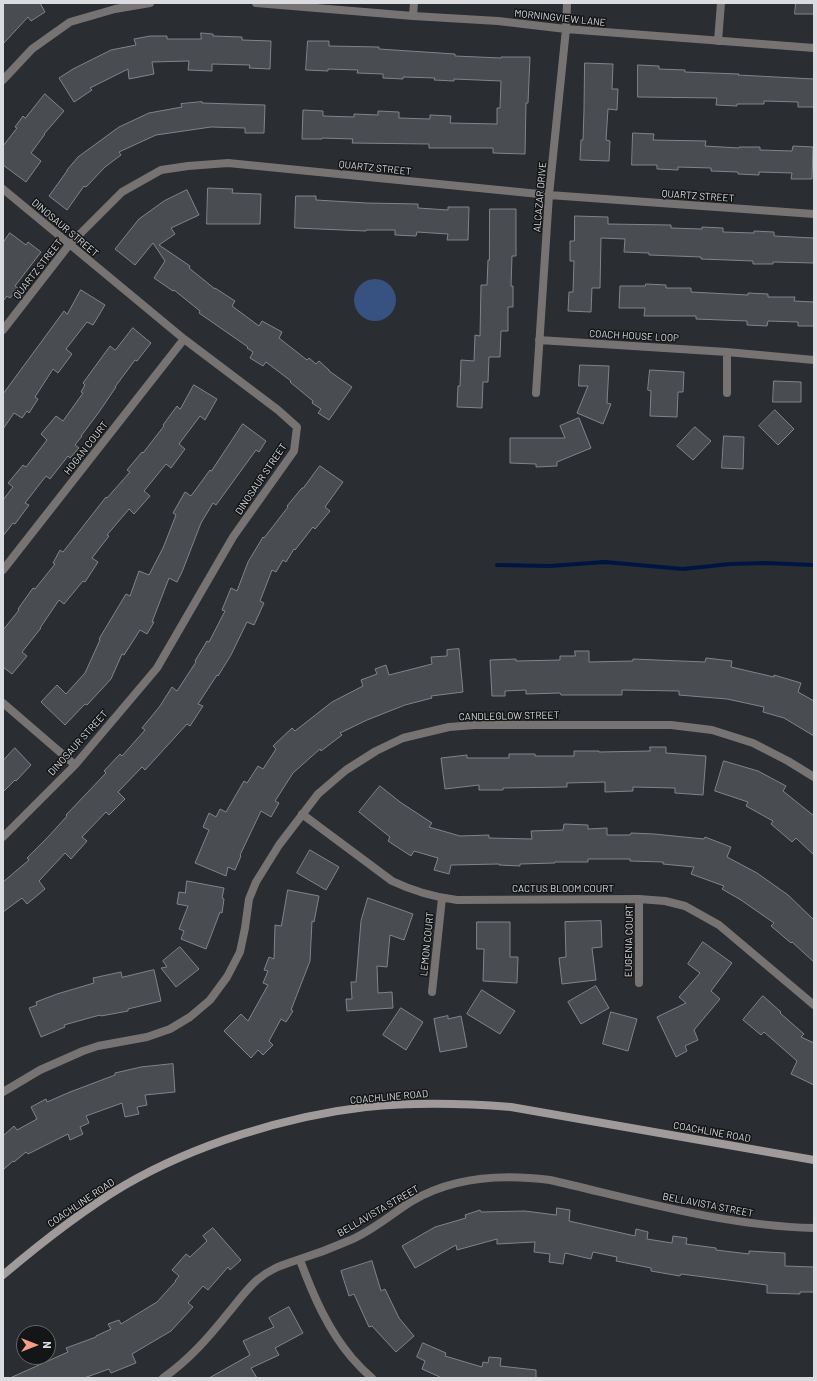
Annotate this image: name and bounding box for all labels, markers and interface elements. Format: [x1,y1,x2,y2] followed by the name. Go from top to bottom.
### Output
[514,7,606,29] street label: MORNINGVIEW LANE
[338,158,412,178] street label: QUARTZ STREET
[531,161,549,233] street label: ALCAZAR DRIVE
[661,187,735,205] street label: QUARTZ STREET
[29,197,101,259] street label: DINOSAUR STREET
[11,237,65,301] street label: QUARTZ STREET
[589,328,679,344] street label: COACH HOUSE LOOP
[61,419,111,477] street label: HOGAN COURT
[233,441,289,517] street label: DINOSAUR STREET
[46,708,110,778] street label: DINOSAUR STREET
[459,709,559,723] street label: CANDLEGLOW STREET
[512,883,614,895] street label: CACTUS BLOOM COURT
[622,905,636,977] street label: EUGENIA COURT
[418,911,436,977] street label: LEMON COURT
[349,1088,429,1106] street label: COACHLINE ROAD
[672,1119,752,1145] street label: COACHLINE ROAD
[45,1176,117,1230] street label: COACHLINE ROAD
[335,1183,421,1239] street label: BELLAVISTA STREET
[662,1190,754,1220] street label: BELLAVISTA STREET
[16,1325,56,1365] north arrow
[41,1341,54,1349] text: N

